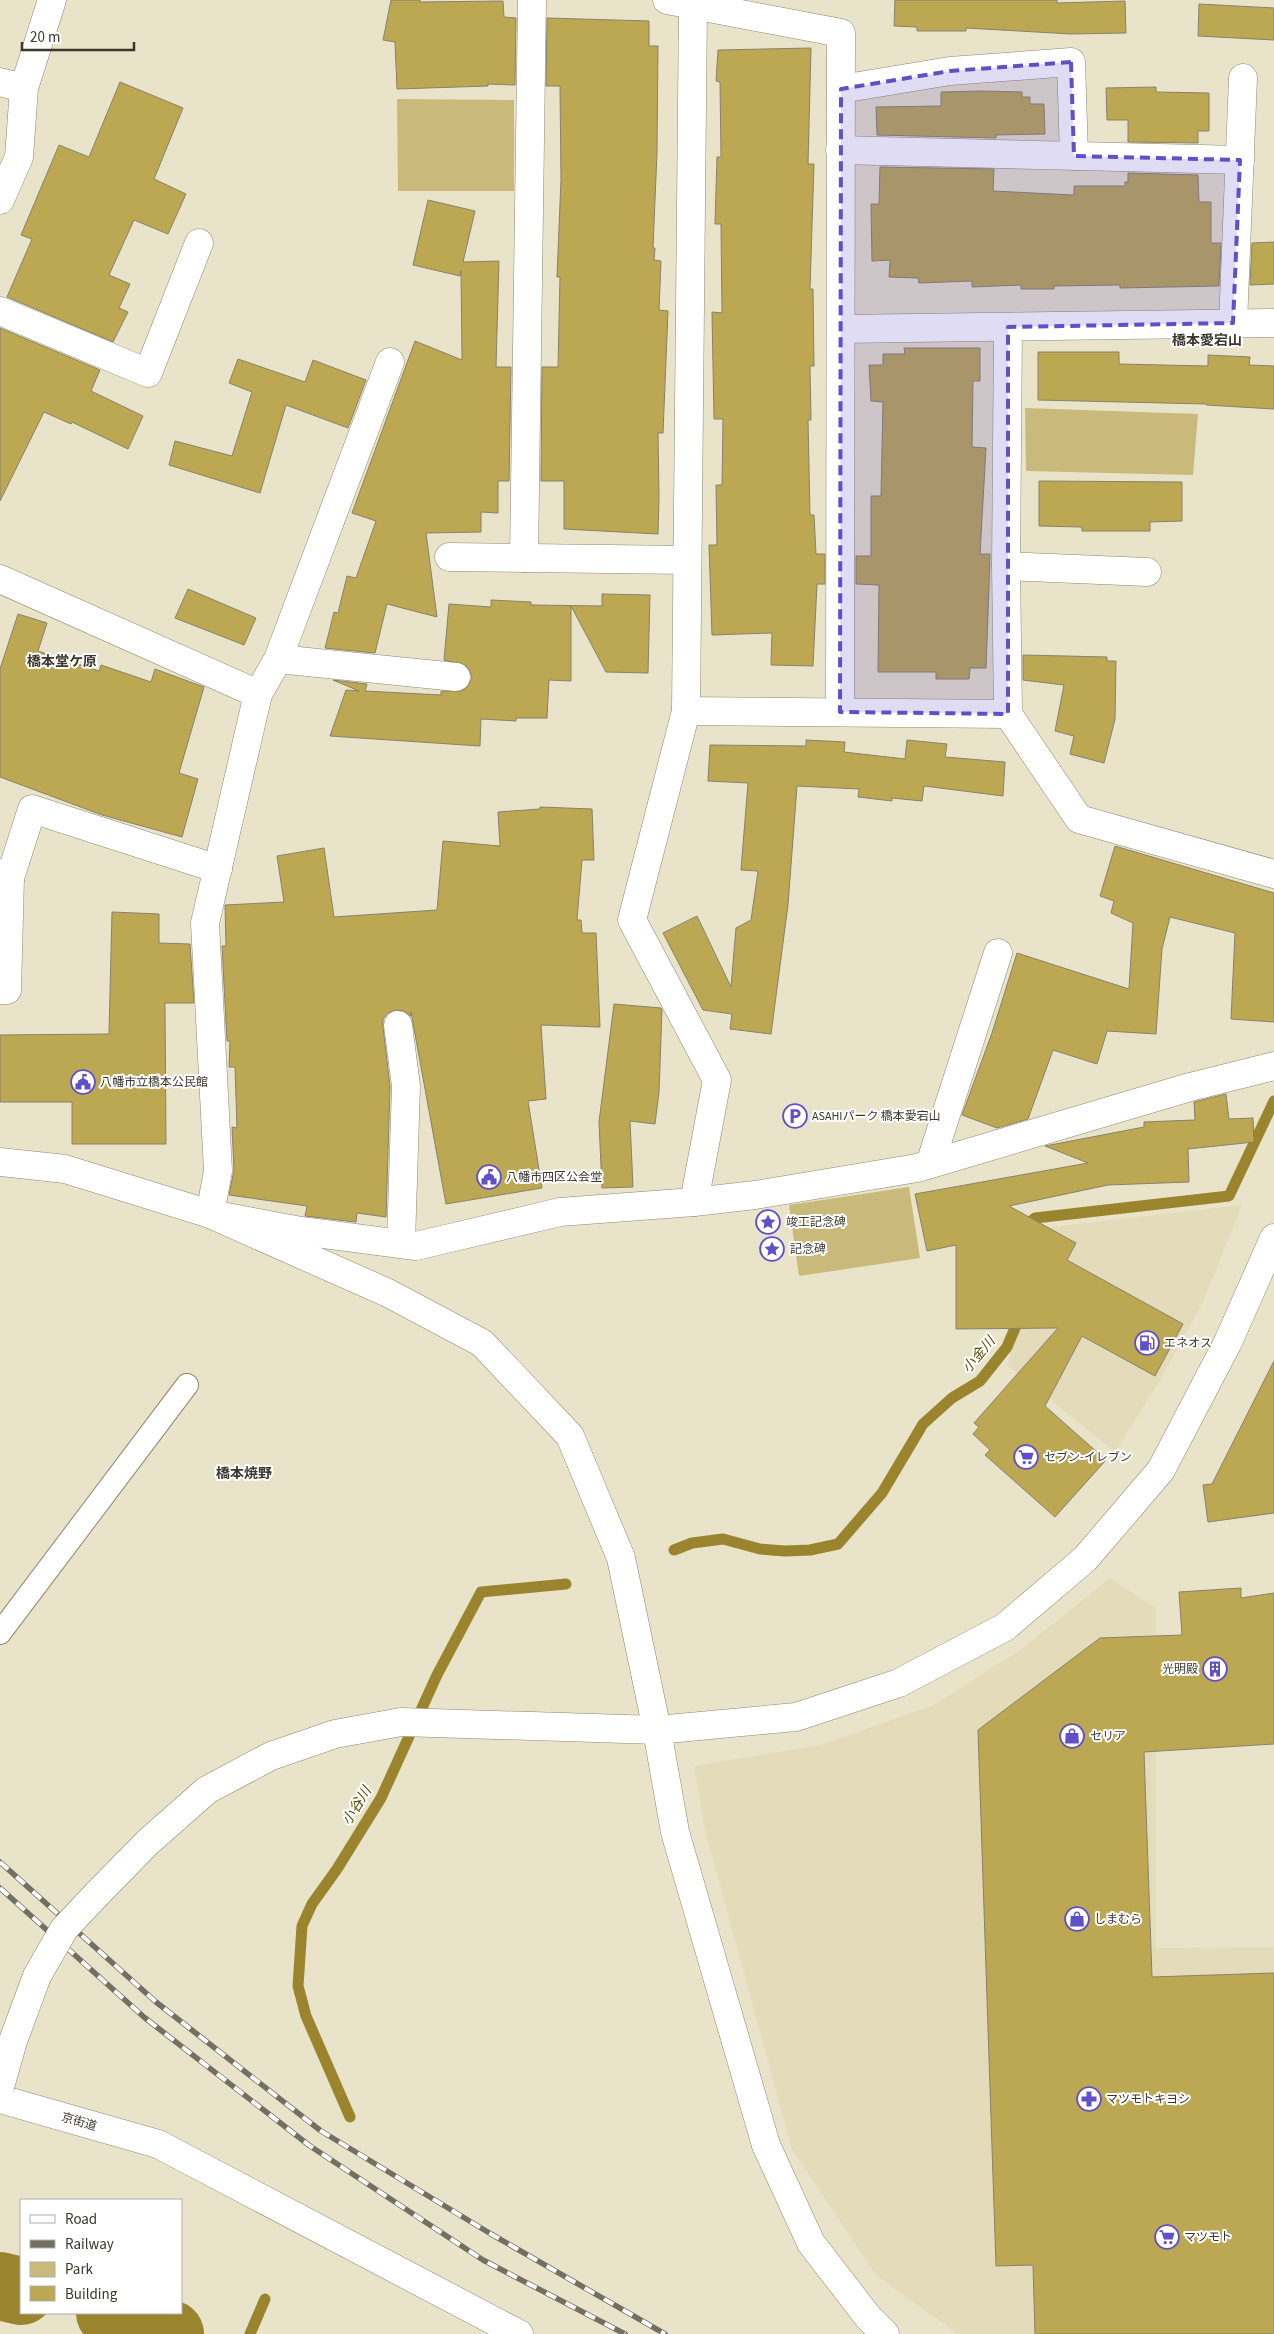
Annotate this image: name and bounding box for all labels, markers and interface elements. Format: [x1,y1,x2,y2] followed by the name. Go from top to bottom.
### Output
[22,20,135,52] scale bar
[30,27,60,48] text: 20 m
[1172,331,1242,351] district label: 橋本愛宕山
[27,652,97,672] district label: 橋本堂ケ原
[70,1069,96,1095] public building icon: 八幡市立橋本公民館
[100,1074,208,1091] place label: 八幡市立橋本公民館
[782,1103,808,1129] parking icon: ASAHIパーク 橋本愛宕山
[812,1108,941,1125] place label: ASAHIパーク 橋本愛宕山
[476,1164,502,1190] public building icon: 八幡市四区公会堂
[506,1169,602,1186] place label: 八幡市四区公会堂
[755,1209,781,1235] place icon: 竣工記念碑
[786,1214,846,1231] place label: 竣工記念碑
[759,1236,785,1262] place icon: 記念碑
[790,1241,826,1258] place label: 記念碑
[1134,1330,1160,1356] fuel station icon: エネオス
[958,1331,1001,1378] water label: 小金川
[1164,1335,1212,1352] place label: エネオス
[1013,1444,1039,1470] supermarket icon: セブン-イレブン
[1044,1449,1132,1466] place label: セブン-イレブン
[216,1464,272,1484] district label: 橋本焼野
[1202,1656,1228,1682] building icon: 光明殿
[1162,1661,1198,1678] place label: 光明殿
[1059,1723,1085,1749] shop icon: セリア
[1090,1728,1126,1745] place label: セリア
[337,1781,378,1829] water label: 小谷川
[1064,1906,1090,1932] shop icon: しまむら
[1094,1911,1142,1928] place label: しまむら
[1076,2086,1102,2112] pharmacy icon: マツモトキヨシ
[1106,2091,1190,2108] place label: マツモトキヨシ
[59,2109,99,2135] street label: 京街道
[20,2199,182,2314] legend
[65,2209,97,2230] text: Road
[1154,2224,1180,2250] supermarket icon: マツモト
[1184,2229,1232,2246] place label: マツモト
[65,2234,114,2255] text: Railway
[65,2259,94,2280] text: Park
[65,2284,118,2305] text: Building

